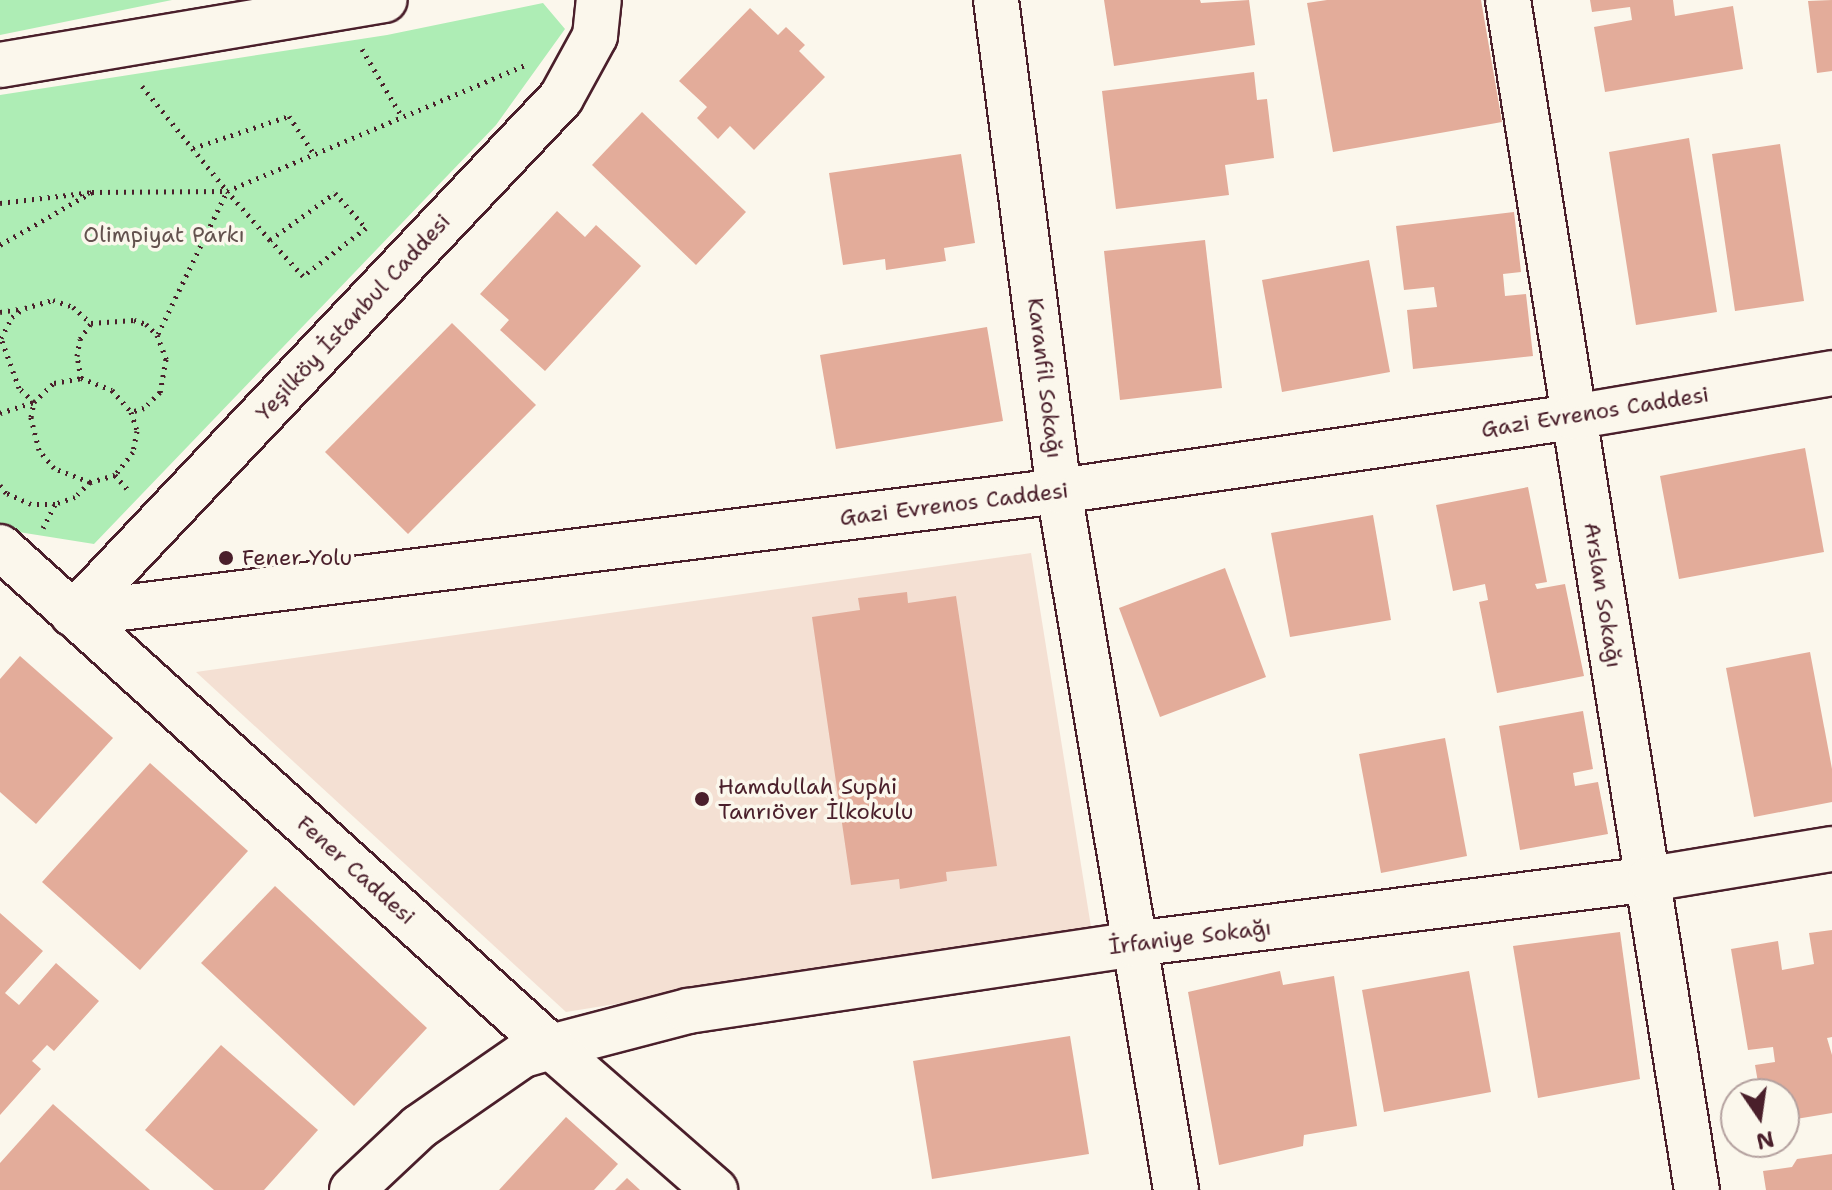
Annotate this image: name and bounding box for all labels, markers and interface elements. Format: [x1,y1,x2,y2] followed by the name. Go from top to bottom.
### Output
[250,208,456,426] street label: Yeşilköy İstanbul Caddesi
[83,222,245,248] park label: Olimpiyat Parkı
[1022,296,1068,460] street label: Karanfil Sokağı
[1479,381,1711,443] street label: Gazi Evrenos Caddesi
[838,477,1070,531] street label: Gazi Evrenos Caddesi
[1578,520,1628,670] street label: Arslan Sokağı
[242,545,352,571] place label: Fener Yolu
[217,549,235,567] marker: Fener Yolu
[718,773,913,824] place label: Hamdullah Suphi Tanrıöver İlkokulu
[693,790,711,808] marker: Hamdullah Suphi Tanrıöver İlkokulu
[291,810,421,930] street label: Fener Caddesi
[1107,914,1273,960] street label: İrfaniye Sokağı
[1720,1078,1800,1158] north arrow
[1753,1124,1777,1156] text: N

